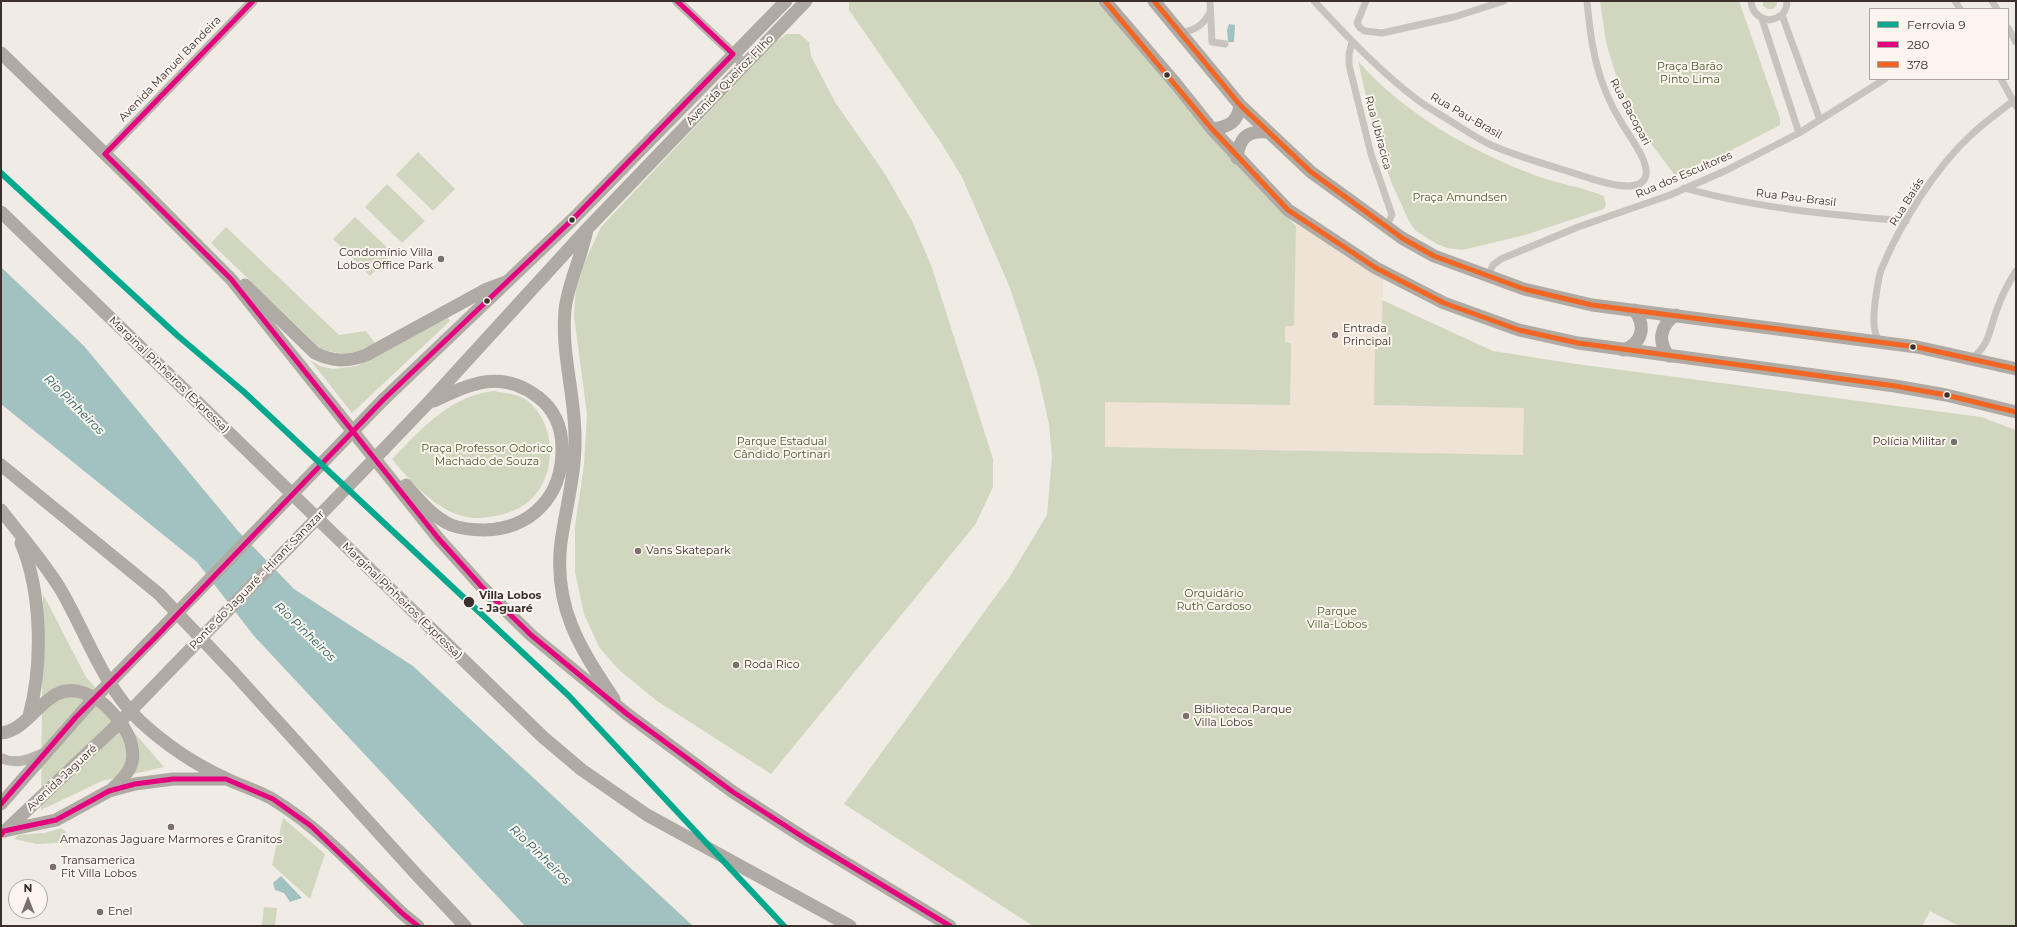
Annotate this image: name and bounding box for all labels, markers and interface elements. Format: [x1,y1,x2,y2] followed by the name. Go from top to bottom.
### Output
[1869,8,2009,80] legend
[116,14,224,124] street label: Avenida Manuel Bandeira
[1907,17,1966,32] text: Ferrovia 9
[683,32,777,128] street label: Avenida Queiroz Filho
[1907,37,1929,52] text: 280
[1907,57,1928,72] text: 378
[1657,60,1723,86] park label: Praça Barão Pinto Lima
[1162,70,1172,80] unlabelled marker
[1607,76,1653,148] street label: Rua Bacopari
[1428,90,1504,142] street label: Rua Pau-Brasil
[1362,95,1394,171] street label: Rua Ubiracica
[1634,149,1734,201] street label: Rua dos Escultores
[1887,175,1927,229] street label: Rua Baiás
[1755,187,1837,209] street label: Rua Pau-Brasil
[1413,191,1507,205] park label: Praça Amundsen
[567,215,577,225] unlabelled marker
[337,246,433,272] place label: Condomínio Villa Lobos Office Park
[436,254,446,264] marker: Condomínio Villa Lobos Office Park
[482,296,492,306] unlabelled marker
[106,314,232,436] street label: Marginal Pinheiros (Expressa)
[1343,322,1391,348] place label: Entrada Principal
[1330,330,1340,340] marker: Entrada Principal
[1908,342,1918,352] unlabelled marker
[41,372,107,438] water label: Rio Pinheiros
[1942,390,1952,400] unlabelled marker
[733,435,831,461] park label: Parque Estadual Cândido Portinari
[1873,435,1946,449] place label: Polícia Militar
[1949,437,1959,447] marker: Polícia Militar
[421,442,553,468] park label: Praça Professor Odorico Machado de Souza
[187,508,327,652] street label: Ponte do Jaguaré - Hirant Sanazar
[339,540,465,662] street label: Marginal Pinheiros (Expressa)
[646,544,731,558] place label: Vans Skatepark
[633,546,643,556] marker: Vans Skatepark
[1176,587,1252,613] park label: Orquidário Ruth Cardoso
[479,589,541,615] place label: Villa Lobos - Jaguaré
[462,595,476,609] marker: Villa Lobos - Jaguaré
[272,599,338,665] water label: Rio Pinheiros
[1307,605,1367,631] park label: Parque Villa-Lobos
[744,658,800,672] place label: Roda Rico
[731,660,741,670] marker: Roda Rico
[1194,703,1292,729] place label: Biblioteca Parque Villa Lobos
[1181,711,1191,721] marker: Biblioteca Parque Villa Lobos
[24,742,100,814] street label: Avenida Jaguaré
[166,822,176,832] marker: Amazonas Jaguare Marmores e Granitos
[507,822,573,888] water label: Rio Pinheiros
[60,833,282,847] place label: Amazonas Jaguare Marmores e Granitos
[61,854,137,880] place label: Transamerica Fit Villa Lobos
[48,862,58,872] marker: Transamerica Fit Villa Lobos
[8,879,48,919] north arrow
[24,881,32,895] text: N
[108,905,132,919] place label: Enel
[95,907,105,917] marker: Enel

